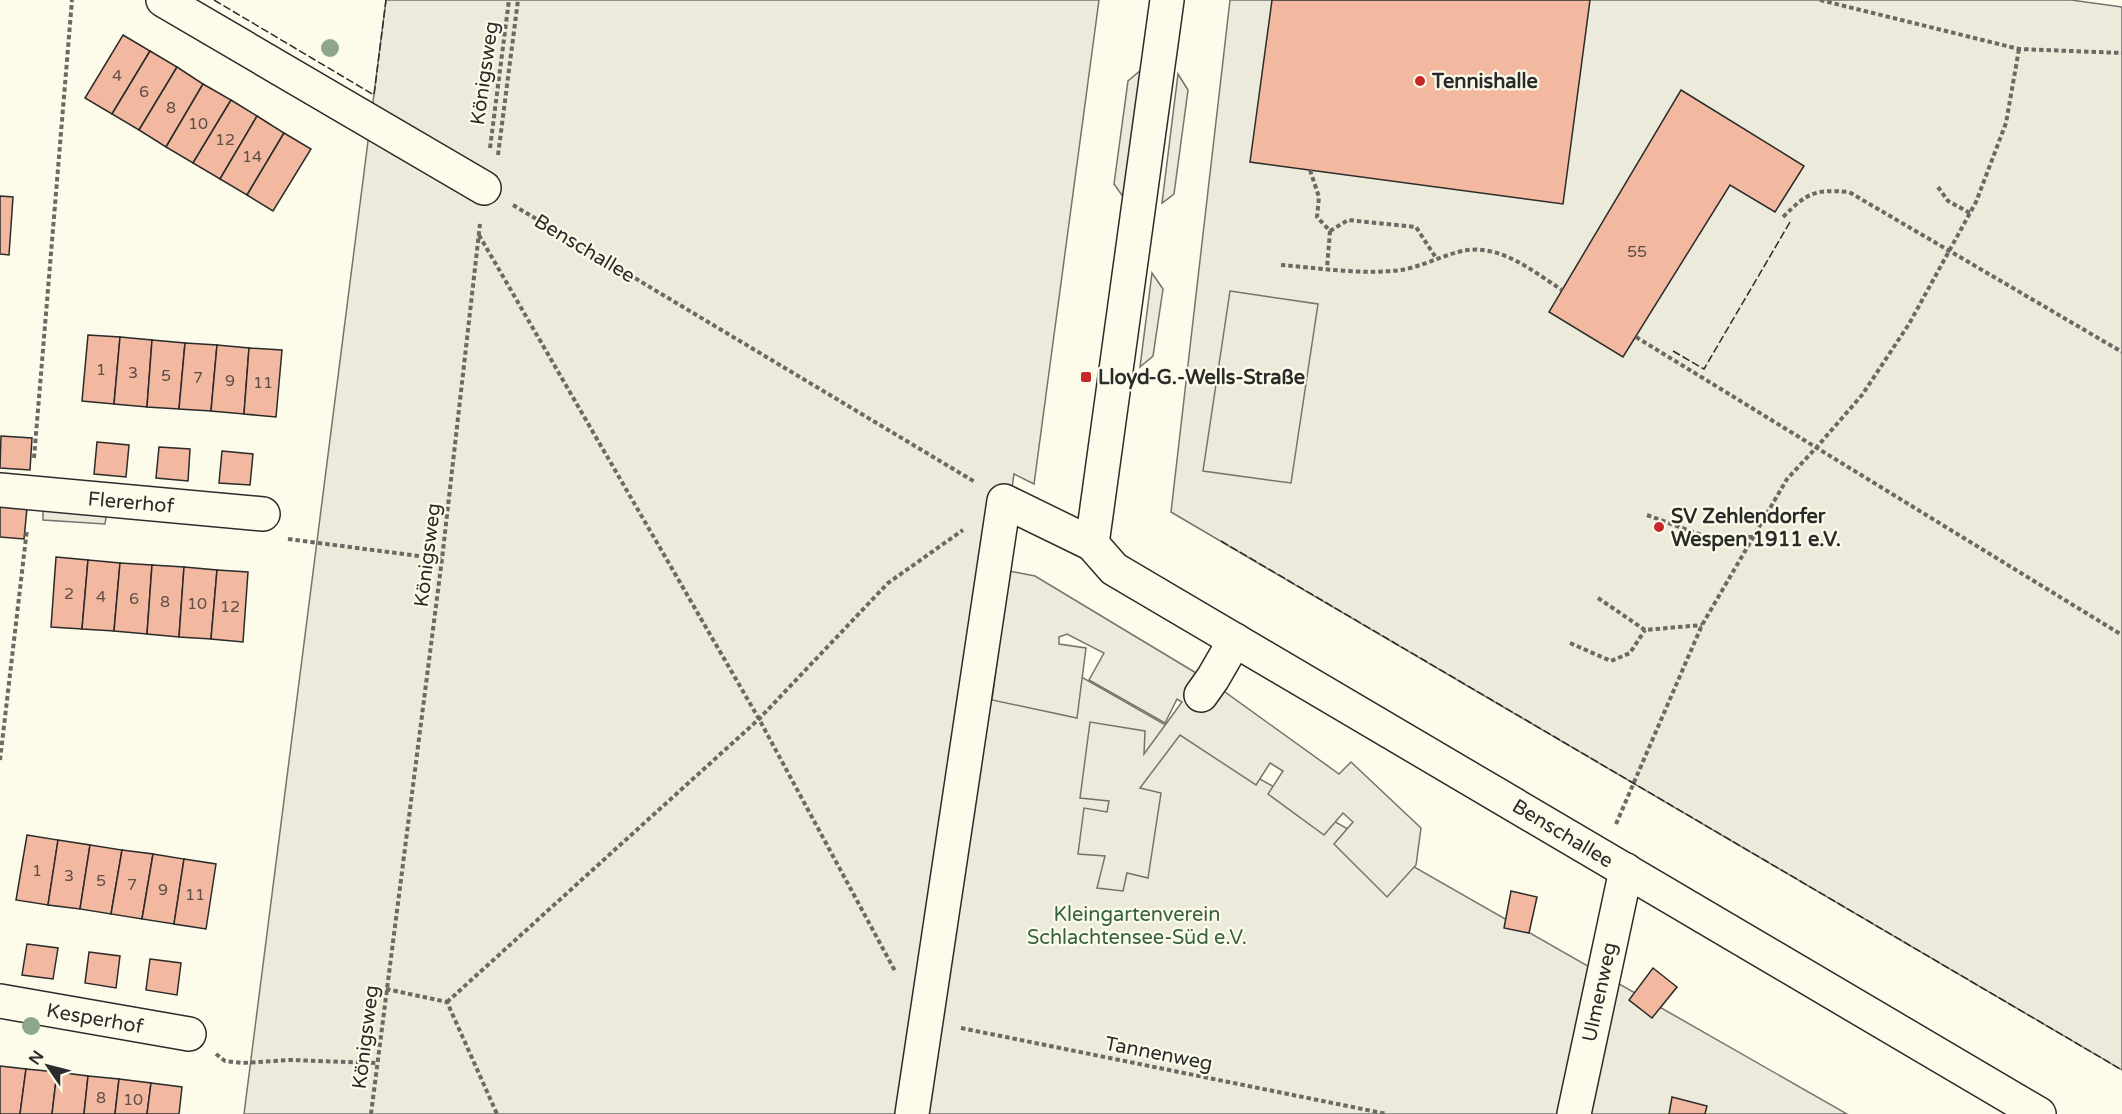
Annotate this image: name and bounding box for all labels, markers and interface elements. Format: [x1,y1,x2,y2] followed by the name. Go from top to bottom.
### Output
[466,20,504,127] street label: Königsweg
[112,66,122,86] house number: 4
[1431,70,1538,94] place label: Tennishalle
[1413,74,1427,88] marker: Tennishalle
[139,82,149,102] house number: 6
[166,98,176,118] house number: 8
[188,114,208,134] house number: 10
[215,130,235,150] house number: 12
[242,147,262,167] house number: 14
[530,209,639,288] street label: Benschallee
[1627,242,1647,262] house number: 55
[96,360,106,380] house number: 1
[128,363,138,383] house number: 3
[161,366,171,386] house number: 5
[1098,366,1305,390] place label: Lloyd-G.-Wells-Straße
[193,368,203,388] house number: 7
[1079,370,1093,384] marker: Lloyd-G.-Wells-Straße
[225,371,235,391] house number: 9
[253,373,273,393] house number: 11
[87,487,175,519] street label: Flererhof
[410,502,446,608] street label: Königsweg
[1671,505,1841,552] place label: SV Zehlendorfer Wespen 1911 e.V.
[1652,520,1666,534] marker: SV Zehlendorfer Wespen 1911 e.V.
[64,584,74,604] house number: 2
[96,587,106,607] house number: 4
[129,589,139,609] house number: 6
[160,592,170,612] house number: 8
[187,594,207,614] house number: 10
[220,597,240,617] house number: 12
[1508,794,1617,873] street label: Benschallee
[32,861,42,881] house number: 1
[64,866,74,886] house number: 3
[96,871,106,891] house number: 5
[127,875,137,895] house number: 7
[158,880,168,900] house number: 9
[185,885,205,905] house number: 11
[1027,903,1247,950] park label: Kleingartenverein Schlachtensee-Süd e.V.
[1578,940,1622,1044] street label: Ulmenweg
[348,984,384,1090] street label: Königsweg
[45,999,145,1039] street label: Kesperhof
[1103,1032,1215,1076] street label: Tannenweg
[18,1036,78,1096] north arrow
[25,1047,48,1069] text: N
[96,1088,106,1108] house number: 8
[123,1090,143,1110] house number: 10

